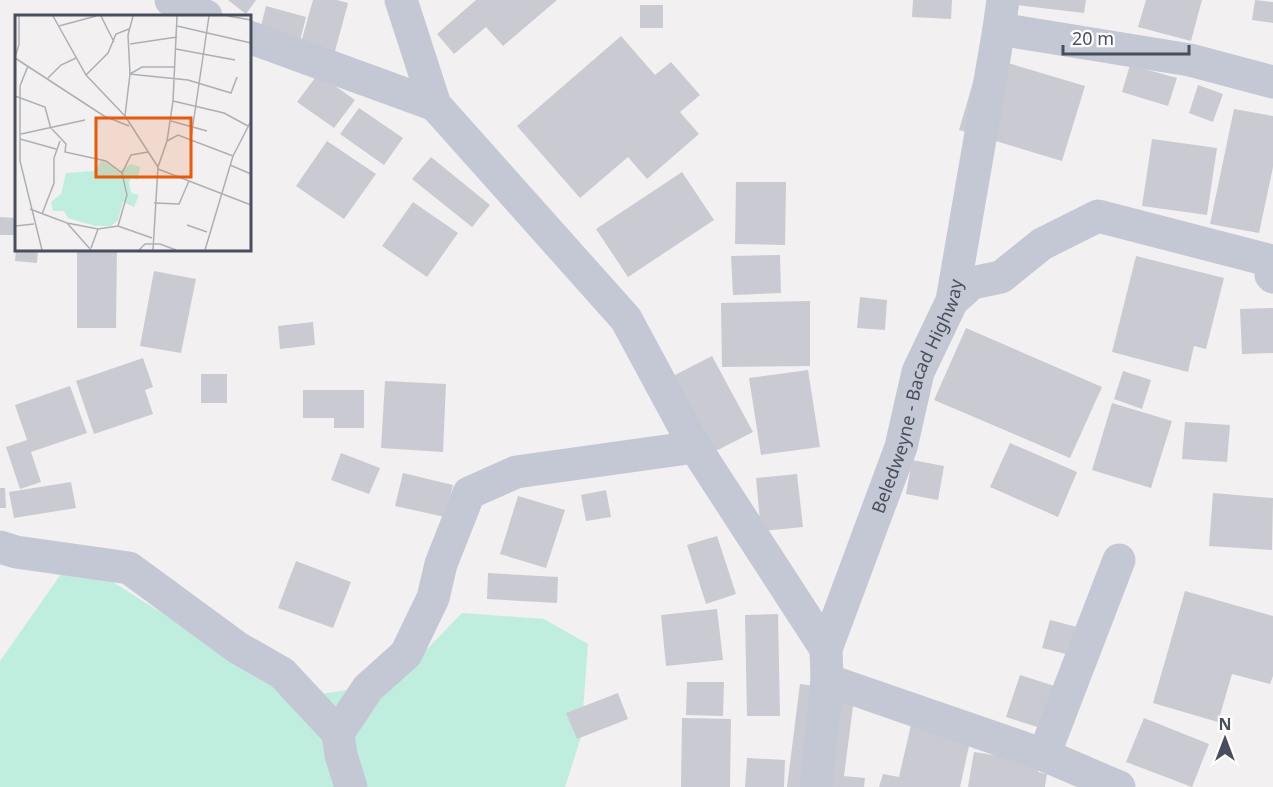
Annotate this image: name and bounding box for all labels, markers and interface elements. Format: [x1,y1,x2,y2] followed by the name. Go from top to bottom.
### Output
[15,15,250,250] inset map
[1063,18,1189,56] scale bar
[1072,26,1114,50] text: 20 m
[865,276,968,517] street label: Beledweyne - Bacad Highway
[1195,709,1255,769] north arrow
[1218,713,1232,735] text: N

